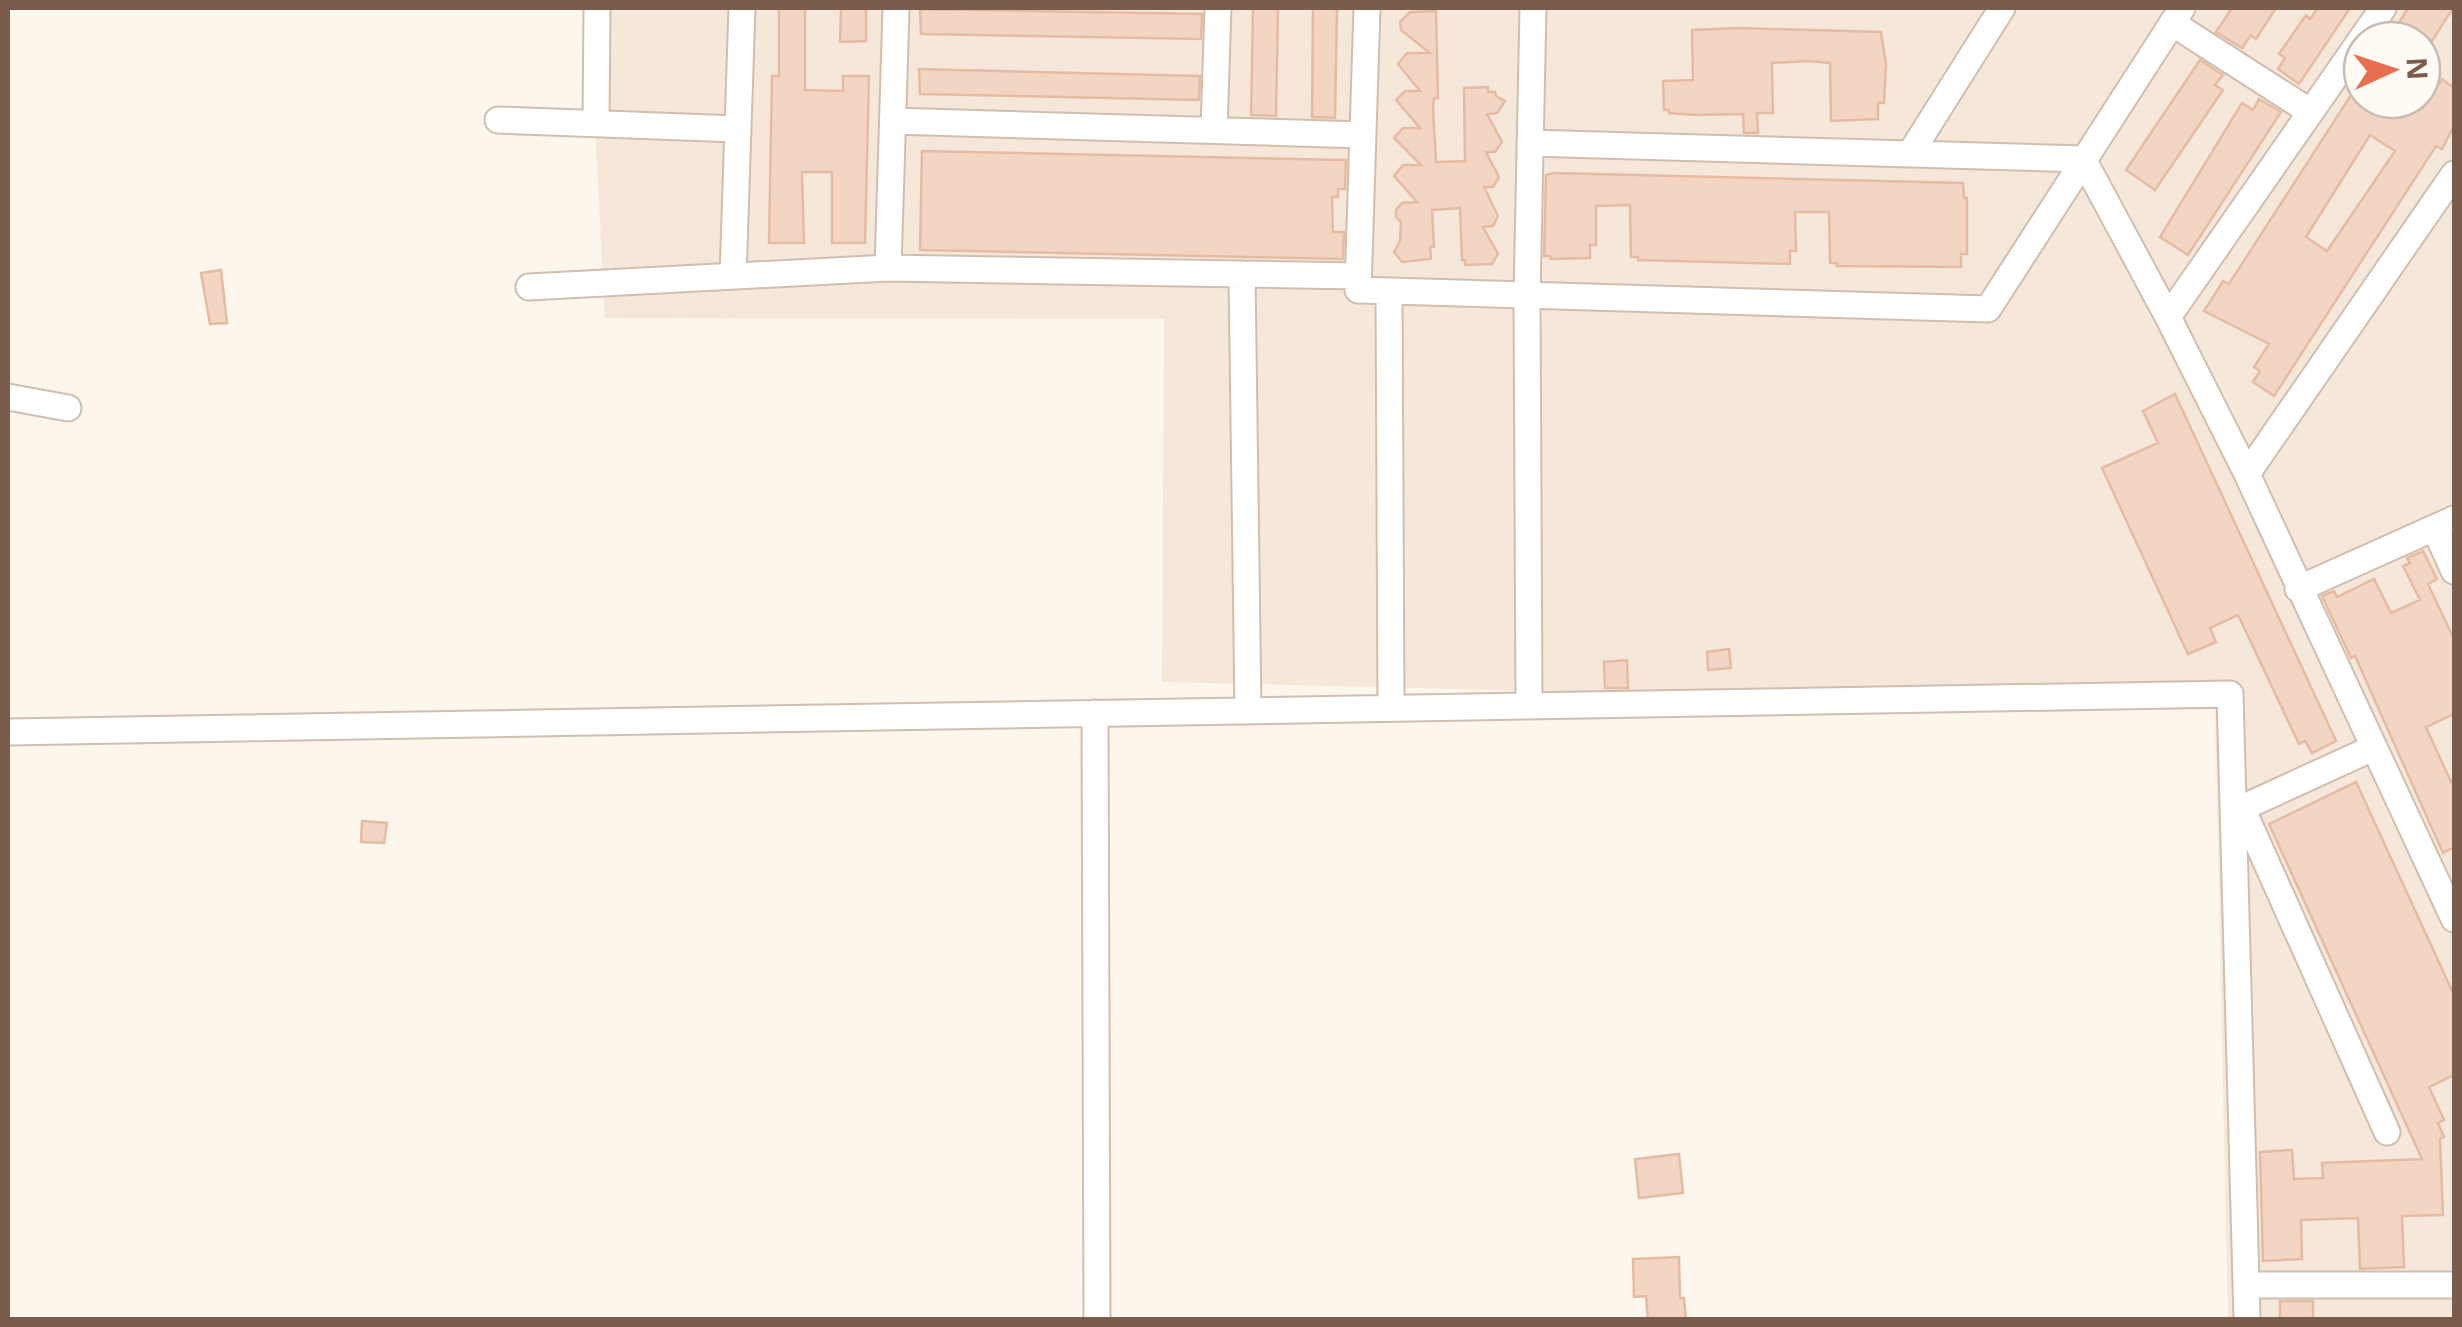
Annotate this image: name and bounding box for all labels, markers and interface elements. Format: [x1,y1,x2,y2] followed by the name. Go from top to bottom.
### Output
[2342,20,2442,120] north arrow
[2398,56,2438,81] text: N

